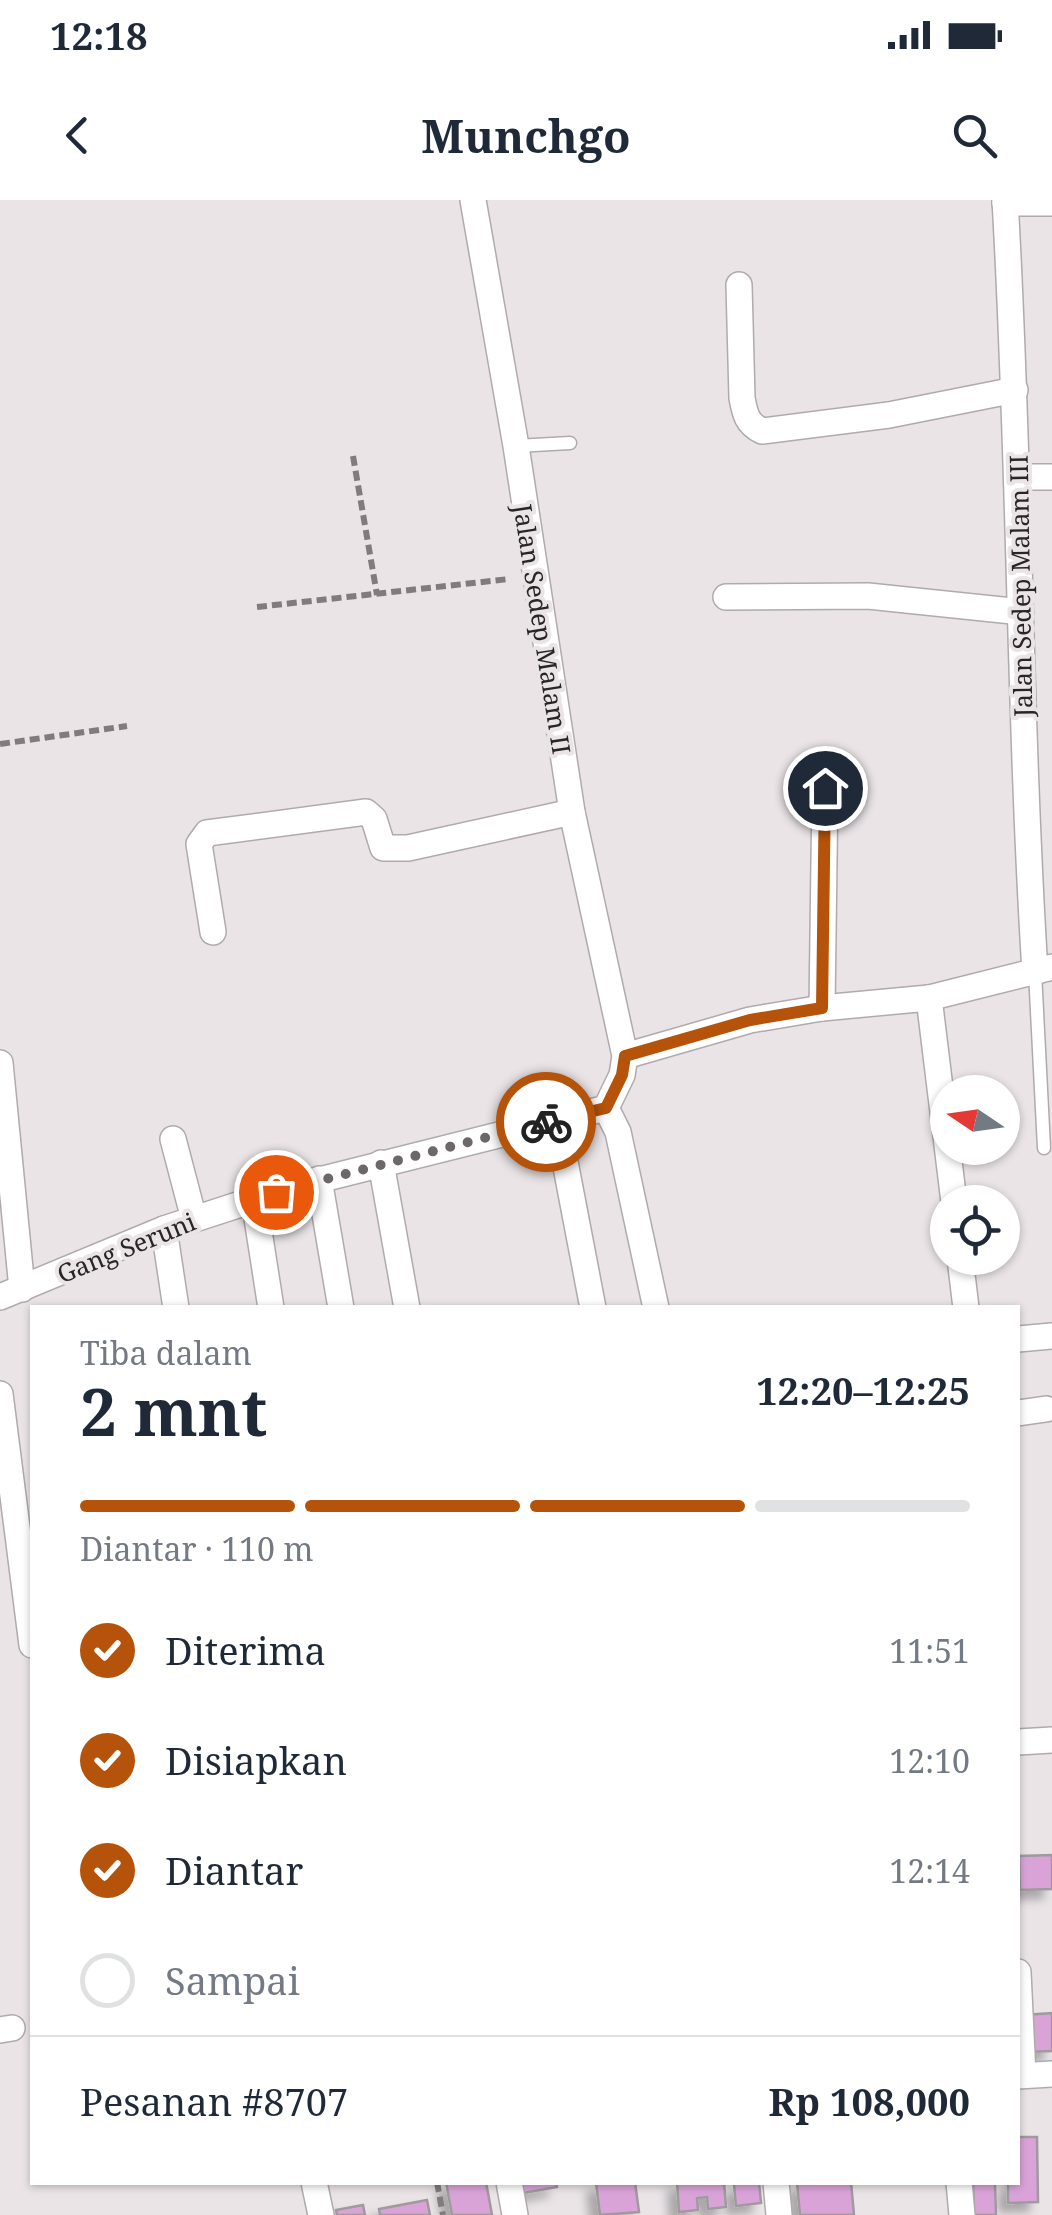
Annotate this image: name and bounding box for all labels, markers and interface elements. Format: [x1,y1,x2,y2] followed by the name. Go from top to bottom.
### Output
[50,9,147,61] text: 12:18
[421,105,631,166] text: Munchgo
[50,108,105,163] icon: back
[947,108,1002,163] icon: search
[1001,455,1039,718] street label: Jalan Sedep Malam III
[506,500,580,757] street label: Jalan Sedep Malam II
[783,746,868,831] pin
[798,761,853,816] icon: home
[496,1072,596,1172] courier
[930,1075,1020,1165] north arrow
[930,1075,1020,1275] map controls
[519,1095,574,1150] icon: bike
[234,1150,319,1235] pin
[249,1165,304,1220] icon: bag
[930,1185,1020,1275] button: locate
[52,1204,200,1290] street label: Gang Seruni
[80,1331,252,1374] text: Tiba dalam
[756,1364,970,1416] text: 12:20–12:25
[80,1367,267,1455] text: 2 mnt
[80,1527,313,1570] text: Diantar · 110 m
[80,1623,135,1678] icon: check
[165,1624,326,1676] text: Diterima
[889,1629,970,1672] text: 11:51
[80,1733,135,1788] icon: check
[165,1734,347,1786] text: Disiapkan
[889,1739,970,1782] text: 12:10
[80,1843,135,1898] icon: check
[165,1844,303,1896] text: Diantar
[889,1849,970,1892] text: 12:14
[165,1954,300,2006] text: Sampai
[80,2075,348,2127] text: Pesanan #8707
[769,2075,970,2127] text: Rp 108,000

